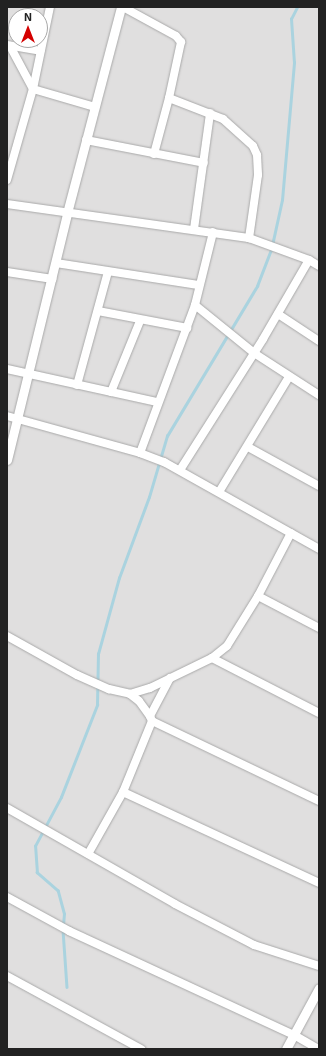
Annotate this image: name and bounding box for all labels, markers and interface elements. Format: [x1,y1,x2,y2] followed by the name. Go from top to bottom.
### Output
[8,8,48,48] north arrow
[24,10,32,23] text: N

